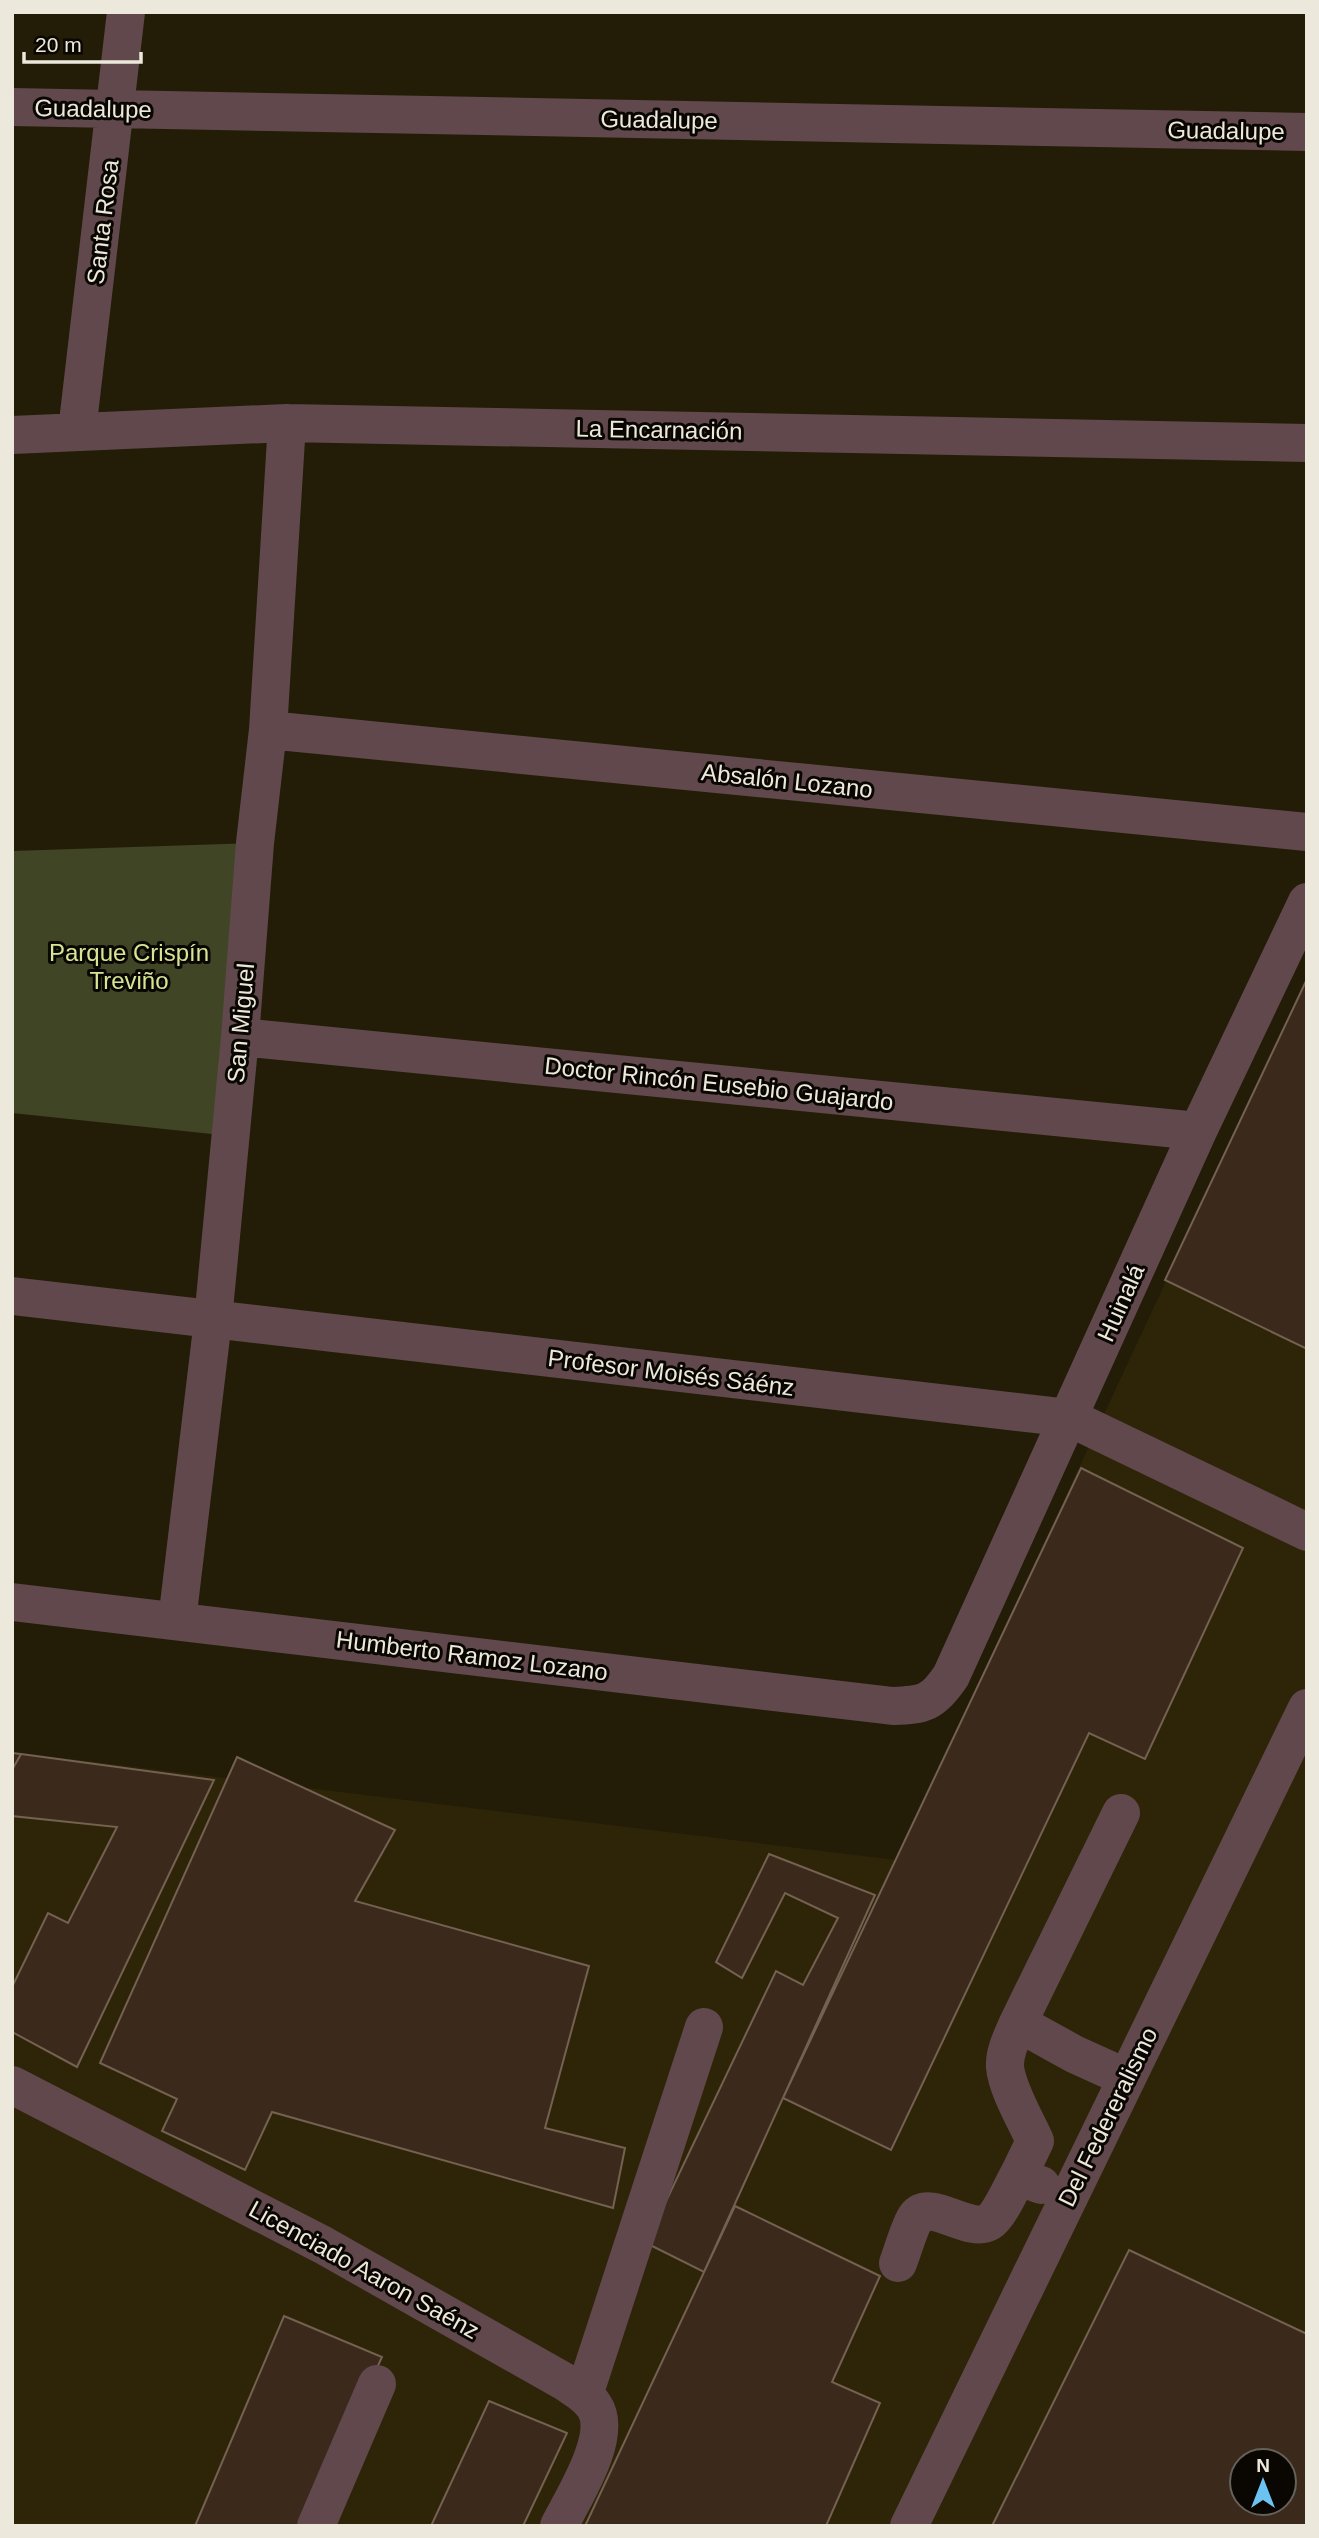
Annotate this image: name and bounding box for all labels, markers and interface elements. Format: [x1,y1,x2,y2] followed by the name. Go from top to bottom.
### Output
[24,21,142,65] scale bar
[35,33,82,56] text: 20 m
[34,94,152,123] street label: Guadalupe
[600,105,718,134] street label: Guadalupe
[1167,116,1285,145] street label: Guadalupe
[81,157,124,286] street label: Santa Rosa
[575,415,743,444] street label: La Encarnación
[700,758,874,803] street label: Absalón Lozano
[49,939,209,994] park label: Parque Crispín Treviño
[222,962,259,1084] street label: San Miguel
[543,1052,895,1115] street label: Doctor Rincón Eusebio Guajardo
[1092,1260,1150,1345] street label: Huinalá
[546,1344,796,1401] street label: Profesor Moisés Sáénz
[335,1625,609,1686] street label: Humberto Ramoz Lozano
[1052,2023,1163,2211] street label: Del Federeralismo
[244,2195,484,2344] street label: Licenciado Aaron Saénz
[1228,2447,1298,2517] north arrow
[1256,2455,1270,2476] text: N

